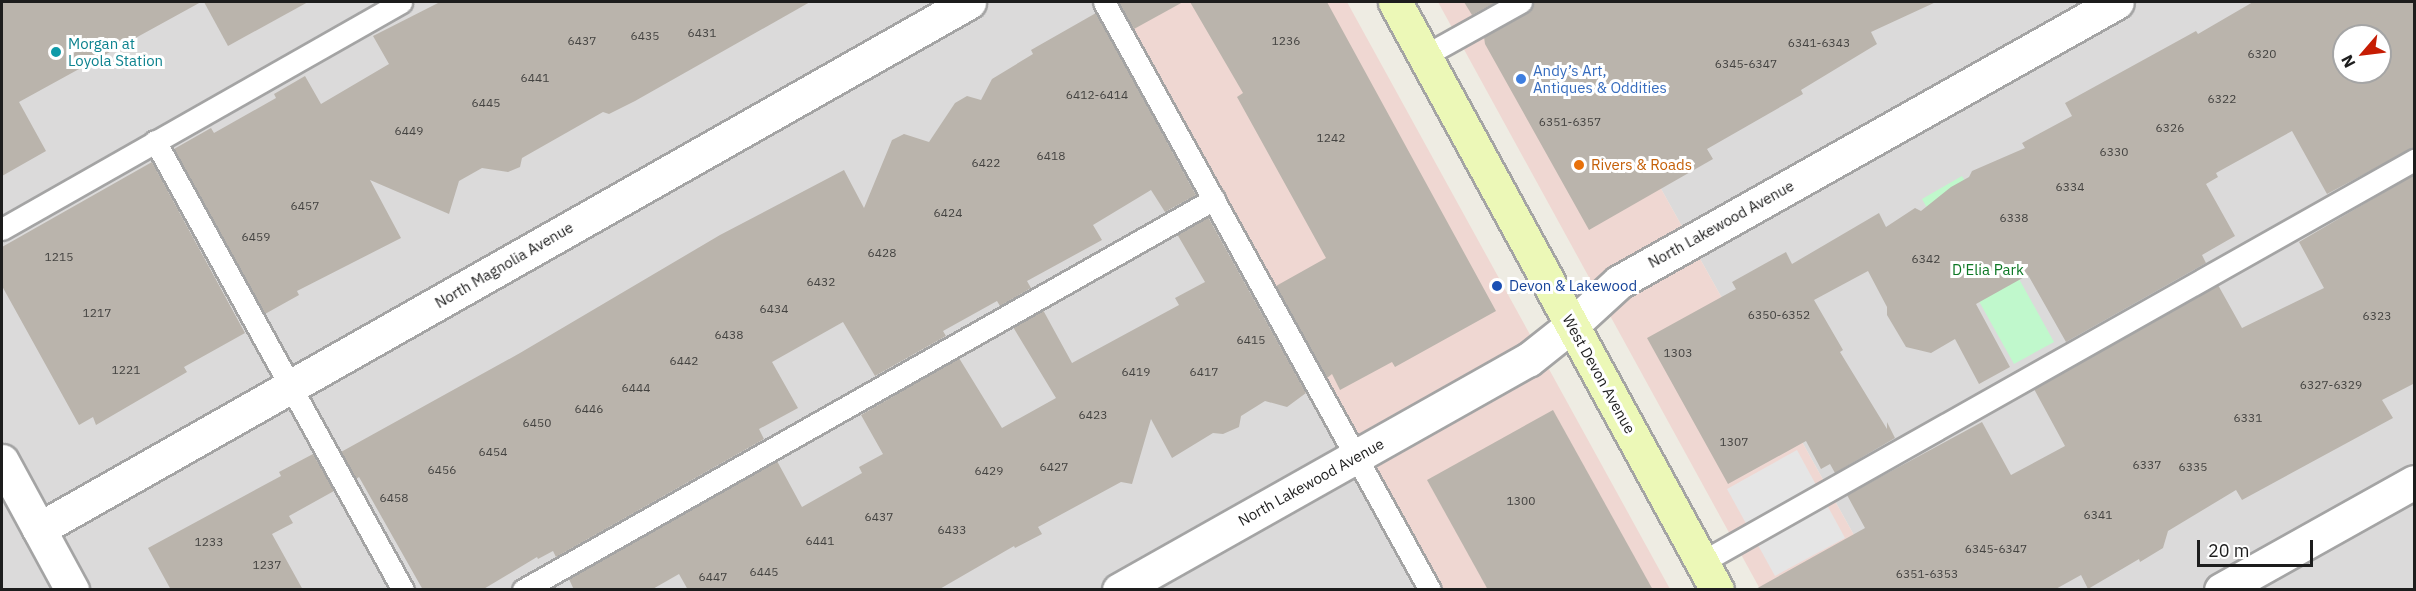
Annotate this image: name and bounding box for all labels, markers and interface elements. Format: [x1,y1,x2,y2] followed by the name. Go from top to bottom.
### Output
[2332,24,2392,84] north arrow
[688,26,716,40] house number: 6431
[631,29,659,43] house number: 6435
[68,34,163,69] place label: Morgan at Loyola Station
[568,34,596,48] house number: 6437
[1272,34,1300,48] house number: 1236
[1788,36,1850,50] house number: 6341-6343
[49,45,63,59] marker: Morgan at Loyola Station
[2248,47,2276,61] house number: 6320
[2336,52,2359,71] text: N
[1715,57,1777,71] house number: 6345-6347
[1533,61,1667,96] place label: Andy’s Art, Antiques & Oddities
[521,71,549,85] house number: 6441
[1514,72,1528,86] marker: Andy’s Art, Antiques & Oddities
[1066,88,1128,102] house number: 6412-6414
[2208,92,2236,106] house number: 6322
[472,96,500,110] house number: 6445
[1539,115,1601,129] house number: 6351-6357
[2156,121,2184,135] house number: 6326
[395,124,423,138] house number: 6449
[1317,131,1345,145] house number: 1242
[2100,145,2128,159] house number: 6330
[1037,149,1065,163] house number: 6418
[972,156,1000,170] house number: 6422
[1591,156,1692,174] place label: Rivers & Roads
[1572,158,1586,172] marker: Rivers & Roads
[1645,176,1797,272] street label: North Lakewood Avenue
[2056,180,2084,194] house number: 6334
[291,199,319,213] house number: 6457
[934,206,962,220] house number: 6424
[2000,211,2028,225] house number: 6338
[432,218,576,312] street label: North Magnolia Avenue
[242,230,270,244] house number: 6459
[868,246,896,260] house number: 6428
[45,250,73,264] house number: 1215
[1912,252,1940,266] house number: 6342
[1952,261,2024,279] park label: D'Elia Park
[807,275,835,289] house number: 6432
[1509,277,1637,295] place label: Devon & Lakewood
[1490,279,1504,293] marker: Devon & Lakewood
[760,302,788,316] house number: 6434
[83,306,111,320] house number: 1217
[1748,308,1810,322] house number: 6350-6352
[2363,309,2391,323] house number: 6323
[1559,311,1639,437] street label: West Devon Avenue
[715,328,743,342] house number: 6438
[1237,333,1265,347] house number: 6415
[1664,346,1692,360] house number: 1303
[670,354,698,368] house number: 6442
[112,363,140,377] house number: 1221
[1122,365,1150,379] house number: 6419
[1190,365,1218,379] house number: 6417
[2300,378,2362,392] house number: 6327-6329
[622,381,650,395] house number: 6444
[575,402,603,416] house number: 6446
[1079,408,1107,422] house number: 6423
[2234,411,2262,425] house number: 6331
[523,416,551,430] house number: 6450
[1235,434,1387,530] street label: North Lakewood Avenue
[1720,435,1748,449] house number: 1307
[479,445,507,459] house number: 6454
[2133,458,2161,472] house number: 6337
[1040,460,1068,474] house number: 6427
[2179,460,2207,474] house number: 6335
[428,463,456,477] house number: 6456
[975,464,1003,478] house number: 6429
[380,491,408,505] house number: 6458
[1507,494,1535,508] house number: 1300
[2084,508,2112,522] house number: 6341
[865,510,893,524] house number: 6437
[938,523,966,537] house number: 6433
[2200,528,2316,566] scale bar
[806,534,834,548] house number: 6441
[195,535,223,549] house number: 1233
[2208,539,2250,562] text: 20 m
[1965,542,2027,556] house number: 6345-6347
[253,558,281,572] house number: 1237
[750,565,778,579] house number: 6445
[1896,567,1958,581] house number: 6351-6353
[699,570,727,584] house number: 6447

